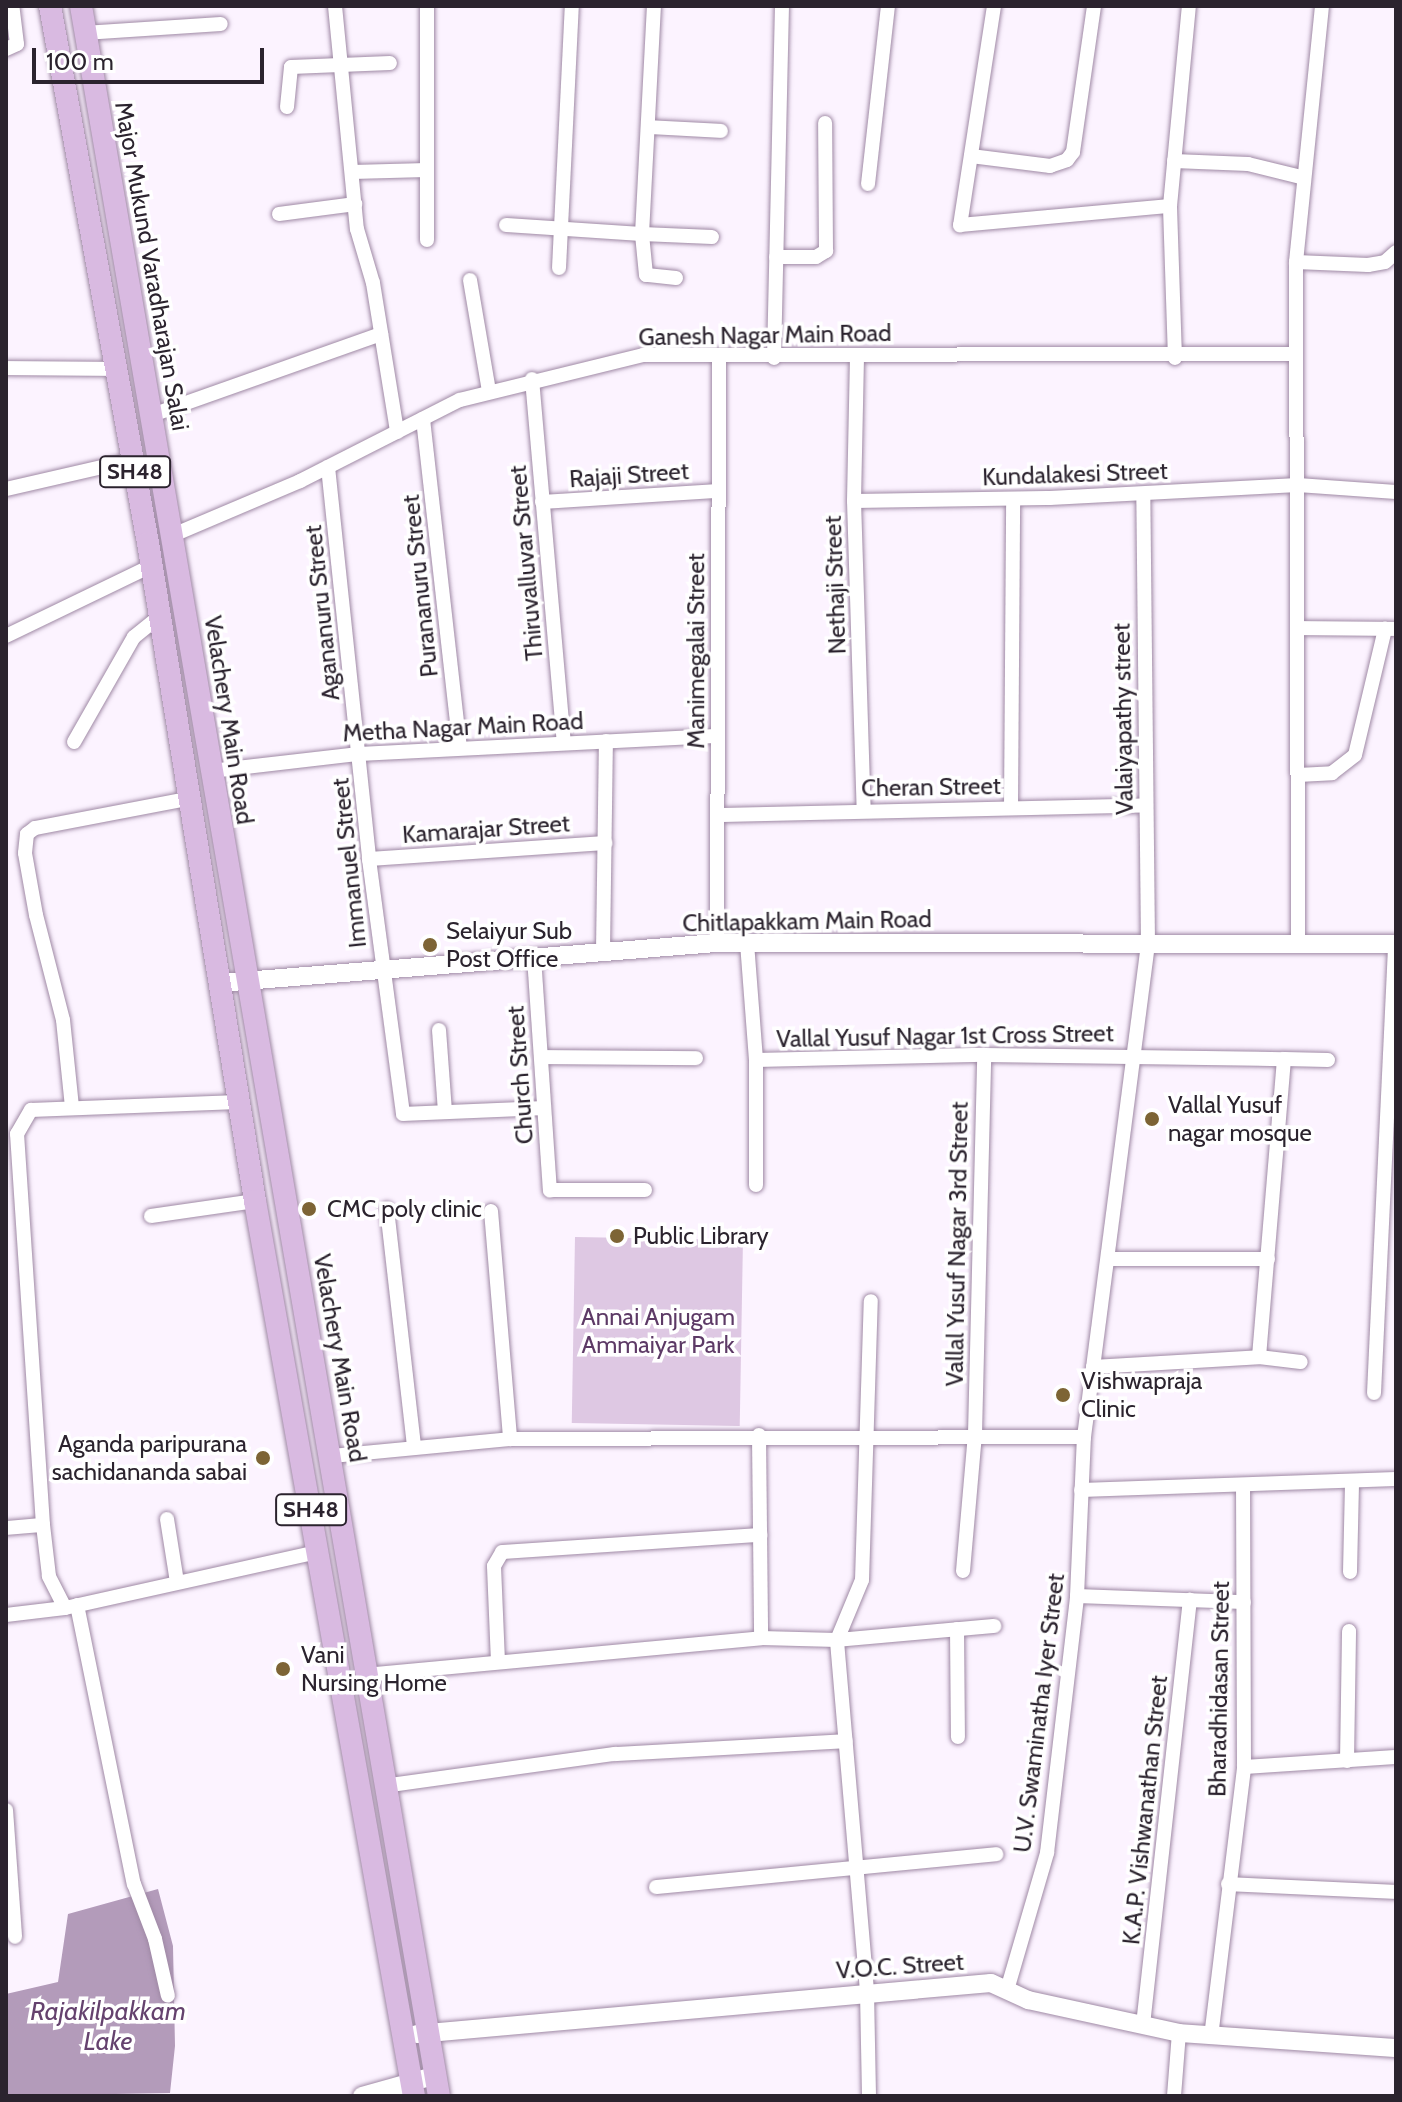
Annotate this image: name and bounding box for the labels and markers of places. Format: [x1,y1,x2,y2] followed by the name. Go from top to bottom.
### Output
[446,917,572,973] place label: Selaiyur Sub Post Office
[421,936,439,954] marker: Selaiyur Sub Post Office
[1168,1091,1312,1147] place label: Vallal Yusuf nagar mosque
[1143,1110,1161,1128] marker: Vallal Yusuf nagar mosque
[327,1195,482,1223] place label: CMC poly clinic
[298,1198,320,1220] marker: CMC poly clinic
[633,1222,769,1250] place label: Public Library
[608,1227,626,1245] marker: Public Library
[1081,1367,1202,1423] place label: Vishwapraja Clinic
[1052,1384,1074,1406] marker: Vishwapraja Clinic
[52,1430,247,1486] place label: Aganda paripurana sachidananda sabai
[254,1449,272,1467] marker: Aganda paripurana sachidananda sabai
[301,1641,447,1697] place label: Vani Nursing Home
[272,1658,294,1680] marker: Vani Nursing Home

